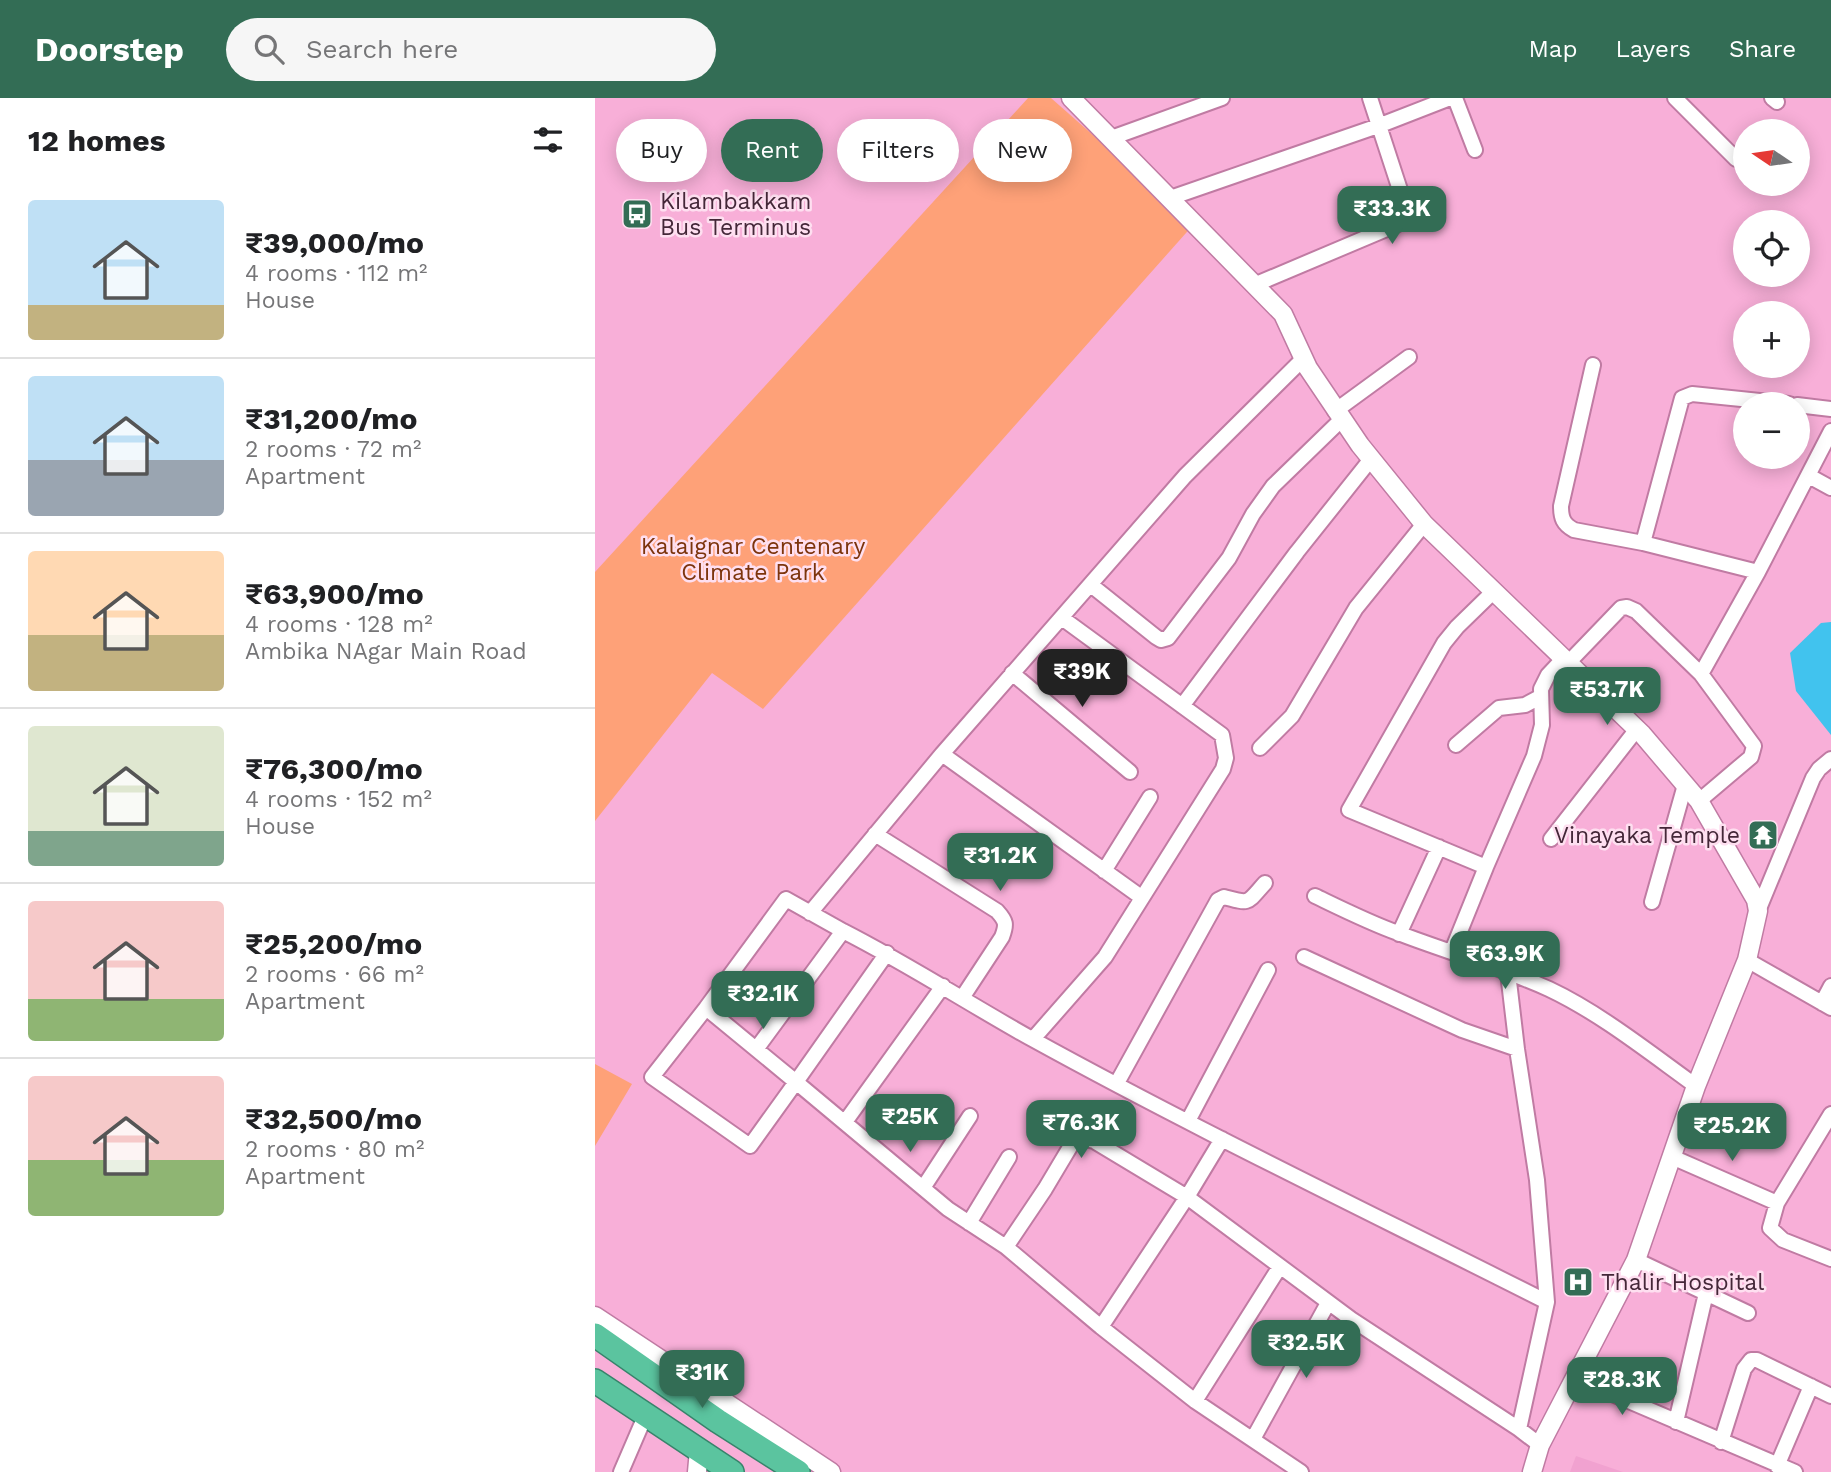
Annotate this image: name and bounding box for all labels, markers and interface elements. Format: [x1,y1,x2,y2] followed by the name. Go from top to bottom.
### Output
[226,18,716,81] search box
[35,30,184,69] text: Doorstep
[250,30,288,68] icon: search
[306,34,458,64] text: Search here
[1529,35,1577,63] text: Map
[1615,35,1691,63] text: Layers
[1729,35,1796,63] text: Share
[616,119,707,182] chip: Buy
[721,119,823,182] chip: Rent
[837,119,959,182] chip: Filters
[973,119,1072,182] chip: New
[1733,119,1809,196] north arrow
[1733,119,1810,469] map controls
[529,121,567,159] icon: filters
[28,123,166,158] text: 12 homes
[1335,186,1449,246] pin: ₹33.3K
[660,188,811,241] place label: Kilambakkam Bus Terminus
[1353,195,1431,222] text: ₹33.3K
[620,197,654,231] bus stop icon: Kilambakkam Bus Terminus
[1733,210,1810,287] button: locate
[245,225,424,260] text: ₹39,000/mo
[84,228,168,312] icon: home
[245,260,427,287] text: 4 rooms · 112 m²
[245,287,315,314] text: House
[1733,301,1810,378] button: +
[1733,392,1810,469] button: −
[245,401,418,436] text: ₹31,200/mo
[84,404,168,488] icon: home
[245,436,421,463] text: 2 rooms · 72 m²
[245,463,365,490] text: Apartment
[641,533,865,586] park label: Kalaignar Centenary Climate Park
[245,576,424,611] text: ₹63,900/mo
[84,579,168,663] icon: home
[245,611,433,638] text: 4 rooms · 128 m²
[245,638,527,665] text: Ambika NAgar Main Road
[1041,650,1123,709] pin: ₹39K
[1053,658,1111,685] text: ₹39K
[1550,668,1664,727] pin: ₹53.7K
[1570,676,1644,703] text: ₹53.7K
[245,751,423,786] text: ₹76,300/mo
[84,754,168,838] icon: home
[245,786,432,813] text: 4 rooms · 152 m²
[245,813,315,840] text: House
[1746,818,1780,852] temple icon: Vinayaka Temple
[1554,822,1740,849] place label: Vinayaka Temple
[943,834,1057,893] pin: ₹31.2K
[963,842,1037,869] text: ₹31.2K
[245,926,422,961] text: ₹25,200/mo
[84,929,168,1013] icon: home
[1448,932,1562,991] pin: ₹63.9K
[1466,940,1544,967] text: ₹63.9K
[245,961,424,988] text: 2 rooms · 66 m²
[706,972,820,1031] pin: ₹32.1K
[727,980,799,1007] text: ₹32.1K
[245,988,365,1015] text: Apartment
[869,1094,951,1154] pin: ₹25K
[1024,1100,1138,1160] pin: ₹76.3K
[245,1101,422,1136] text: ₹32,500/mo
[882,1103,938,1130] text: ₹25K
[84,1104,168,1188] icon: home
[1675,1104,1789,1163] pin: ₹25.2K
[1042,1109,1120,1136] text: ₹76.3K
[1693,1112,1771,1139] text: ₹25.2K
[245,1136,424,1163] text: 2 rooms · 80 m²
[245,1163,365,1190] text: Apartment
[1561,1265,1595,1299] hospital icon: Thalir Hospital
[1601,1269,1764,1296] place label: Thalir Hospital
[1249,1320,1363,1380] pin: ₹32.5K
[1267,1329,1345,1356] text: ₹32.5K
[661,1350,743,1410] pin: ₹31K
[1565,1358,1679,1417] pin: ₹28.3K
[675,1359,729,1386] text: ₹31K
[1583,1366,1661,1393] text: ₹28.3K

